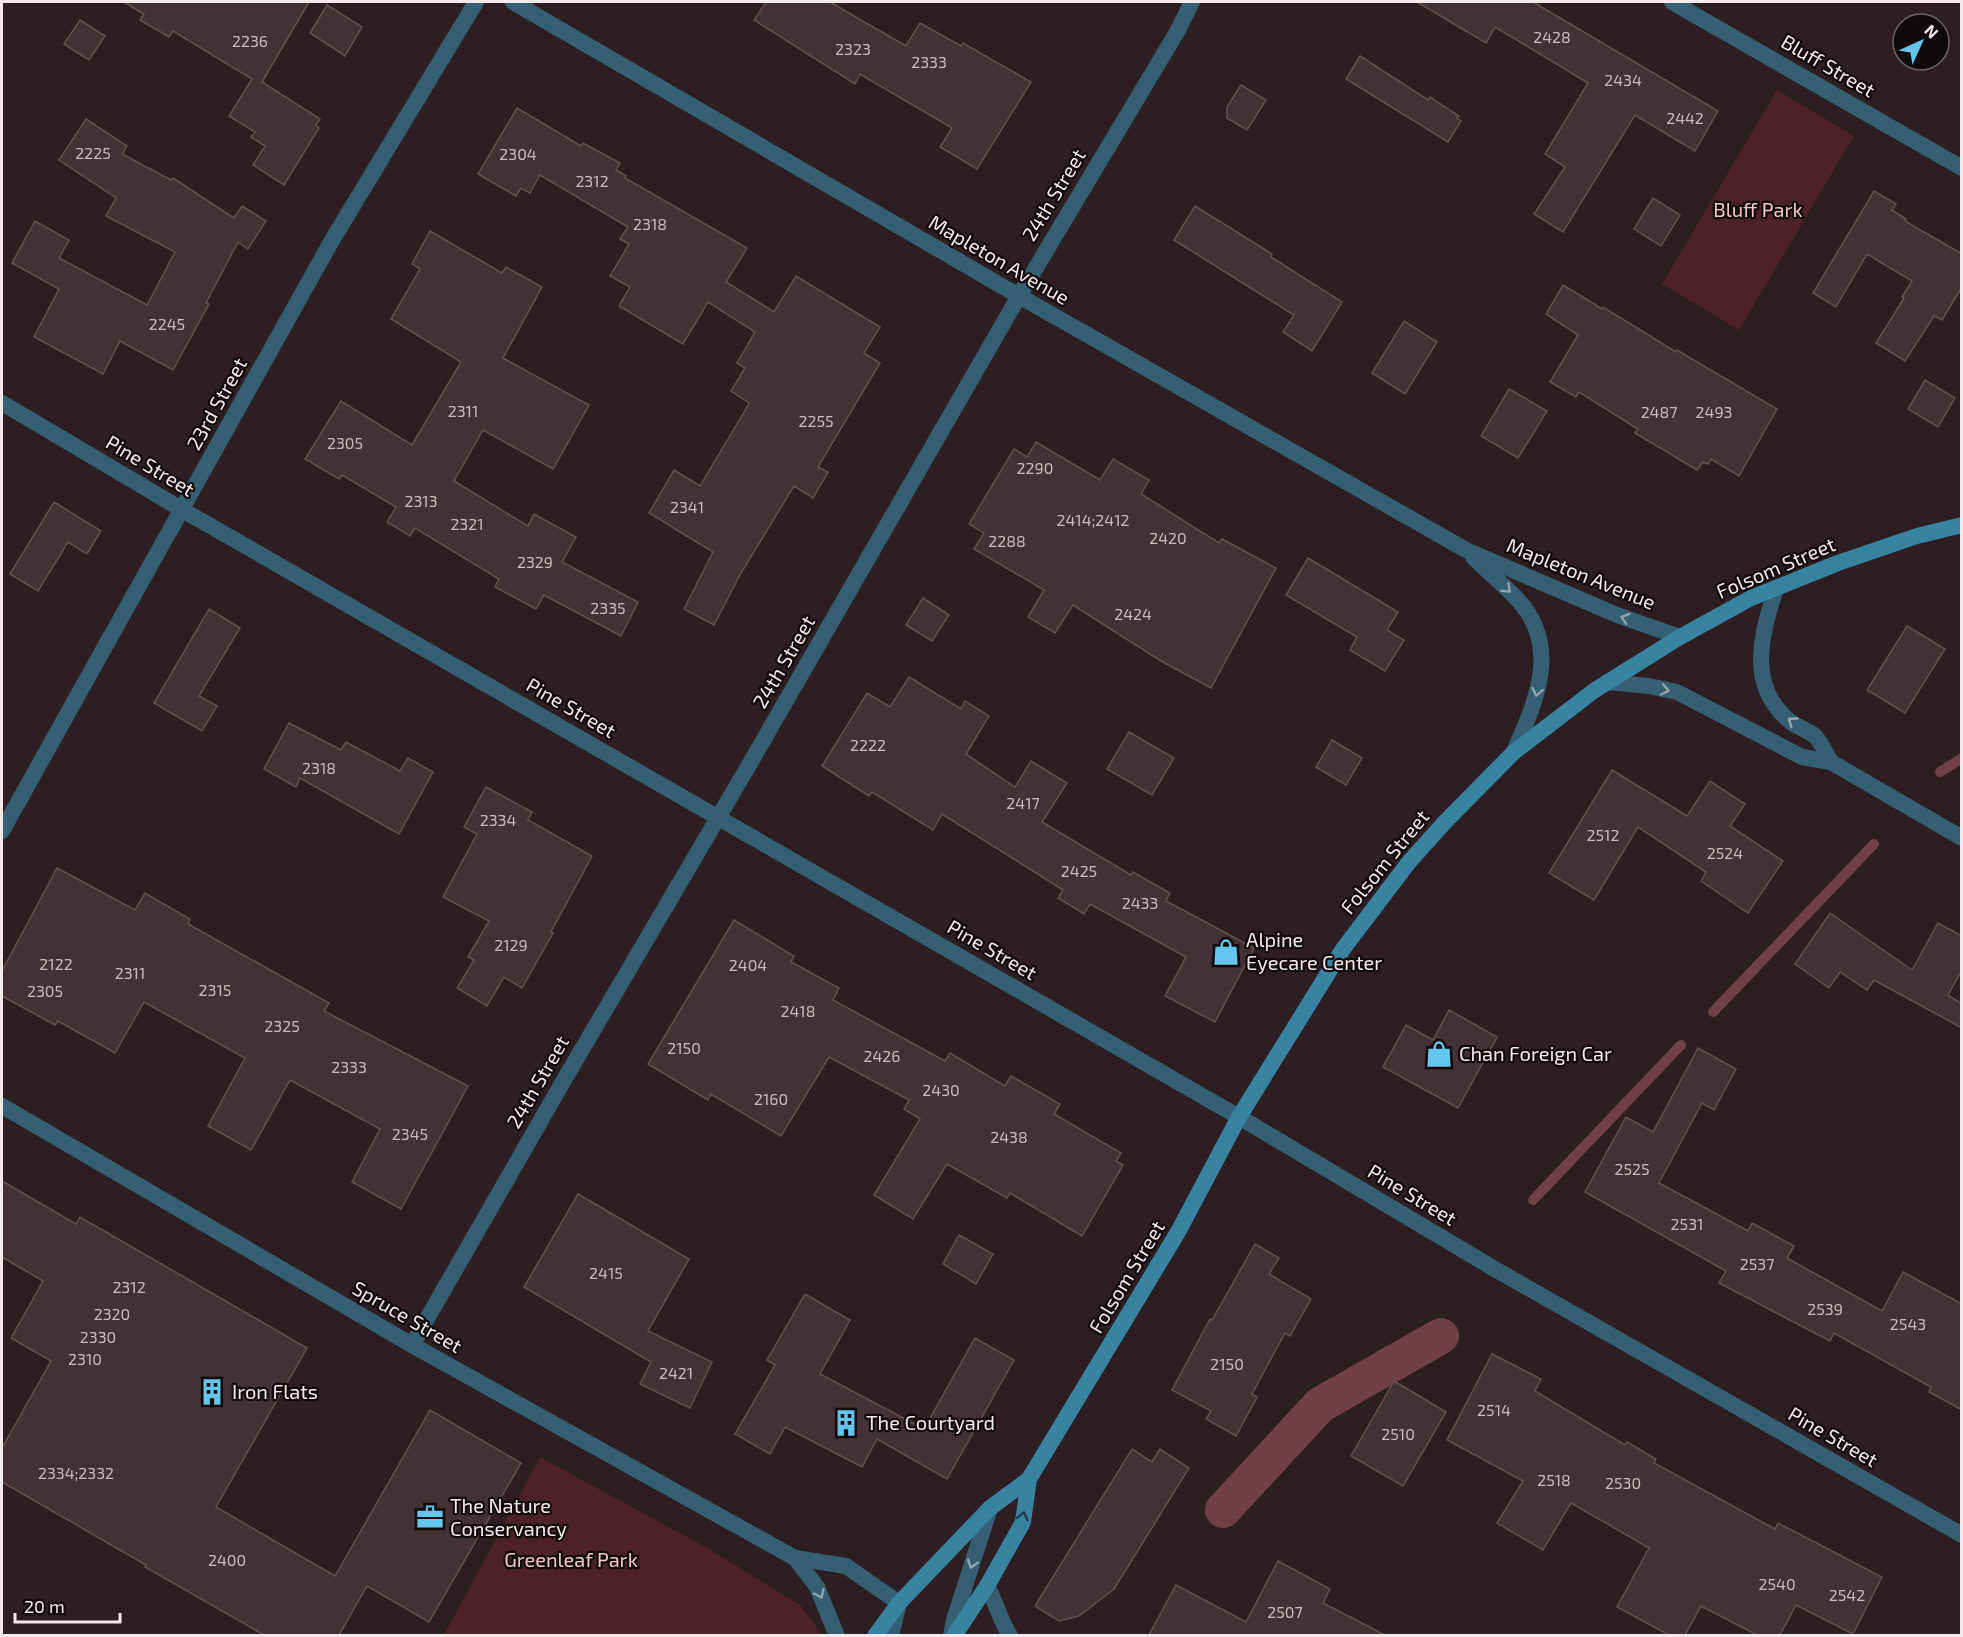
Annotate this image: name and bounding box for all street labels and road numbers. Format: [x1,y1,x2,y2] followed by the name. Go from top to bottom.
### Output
[1777,29,1880,102] street label: Bluff Street
[1016,144,1090,245] street label: 24th Street
[925,209,1074,309] street label: Mapleton Avenue
[181,353,251,454] street label: 23rd Street
[102,429,200,501] street label: Pine Street
[1713,531,1839,603] street label: Folsom Street
[1503,532,1659,614] street label: Mapleton Avenue
[747,611,819,712] street label: 24th Street
[523,672,621,743] street label: Pine Street
[1335,804,1434,918] street label: Folsom Street
[944,914,1042,985] street label: Pine Street
[501,1031,573,1132] street label: 24th Street
[1364,1158,1462,1230] street label: Pine Street
[1083,1216,1169,1337] street label: Folsom Street
[348,1275,467,1357] street label: Spruce Street
[1785,1401,1883,1472] street label: Pine Street

